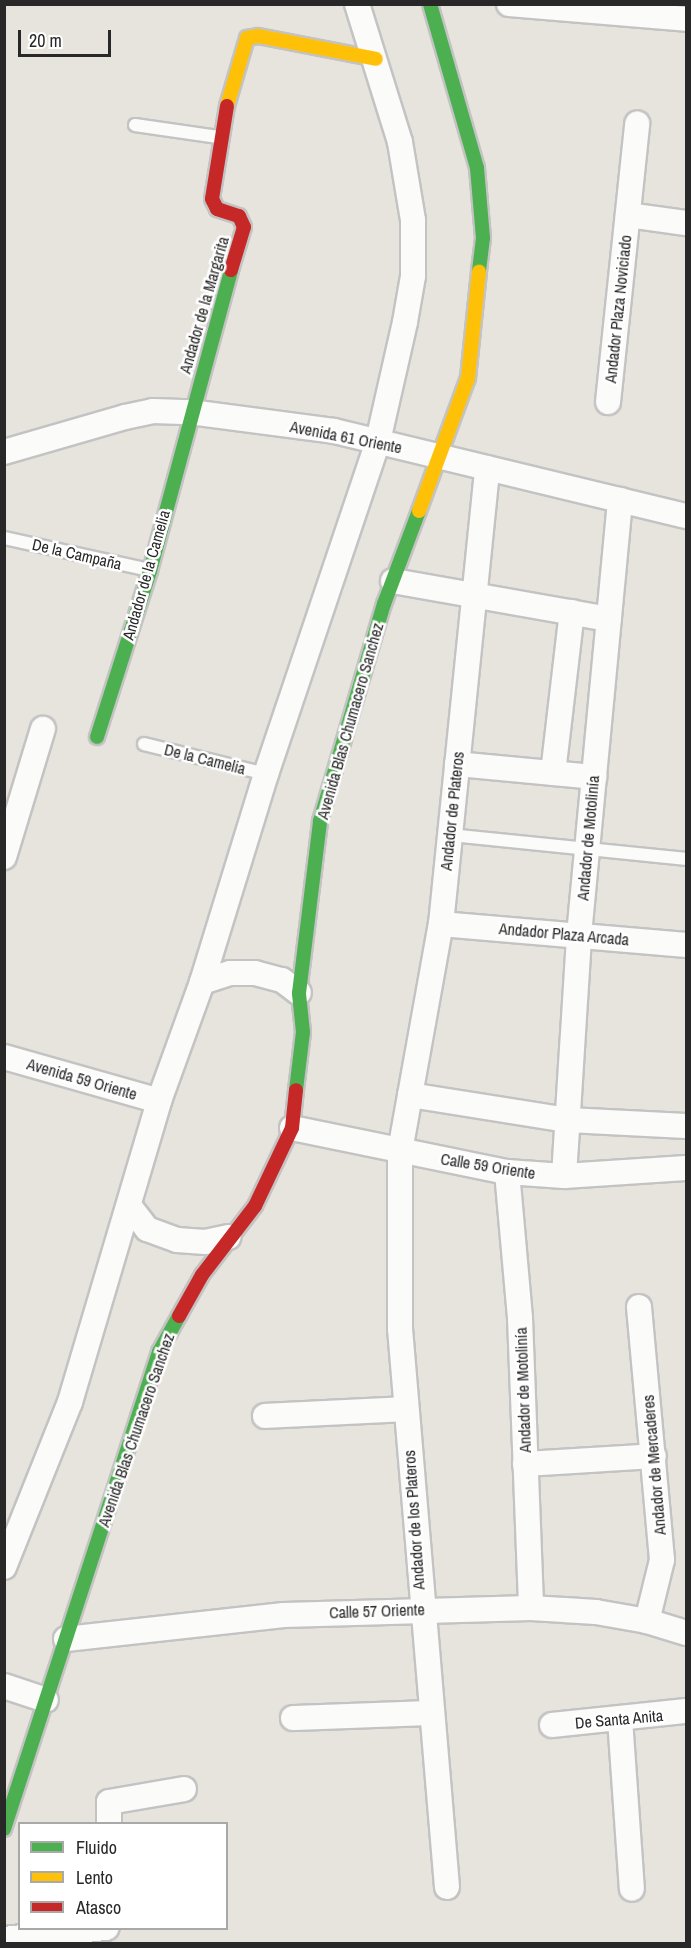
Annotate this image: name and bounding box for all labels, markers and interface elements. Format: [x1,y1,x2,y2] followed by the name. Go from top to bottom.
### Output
[21,18,114,56] scale bar
[29,28,62,53] text: 20 m
[175,234,233,376] street label: Andador de la Margarita
[601,234,635,384] street label: Andador Plaza Noviciado
[288,417,404,457] street label: Avenida 61 Oriente
[118,508,174,642] street label: Andador de la Camelia
[30,534,124,574] street label: De la Campaña
[313,621,387,821] street label: Avenida Blas Chumacero Sanchez
[162,740,248,778] street label: De la Camelia
[436,751,468,871] street label: Andador de Plateros
[573,775,603,901] street label: Andador de Motolinía
[498,919,630,949] street label: Andador Plaza Arcada
[25,1054,139,1104] street label: Avenida 59 Oriente
[439,1149,537,1183] street label: Calle 59 Oriente
[511,1327,535,1453] street label: Andador de Motolinía
[94,1331,178,1529] street label: Avenida Blas Chumacero Sanchez
[638,1394,670,1536] street label: Andador de Mercaderes
[400,1449,428,1591] street label: Andador de los Plateros
[329,1600,425,1622] street label: Calle 57 Oriente
[574,1706,664,1732] street label: De Santa Anita
[18,1822,228,1930] legend
[76,1835,117,1860] text: Fluido
[76,1865,113,1890] text: Lento
[76,1895,121,1920] text: Atasco

